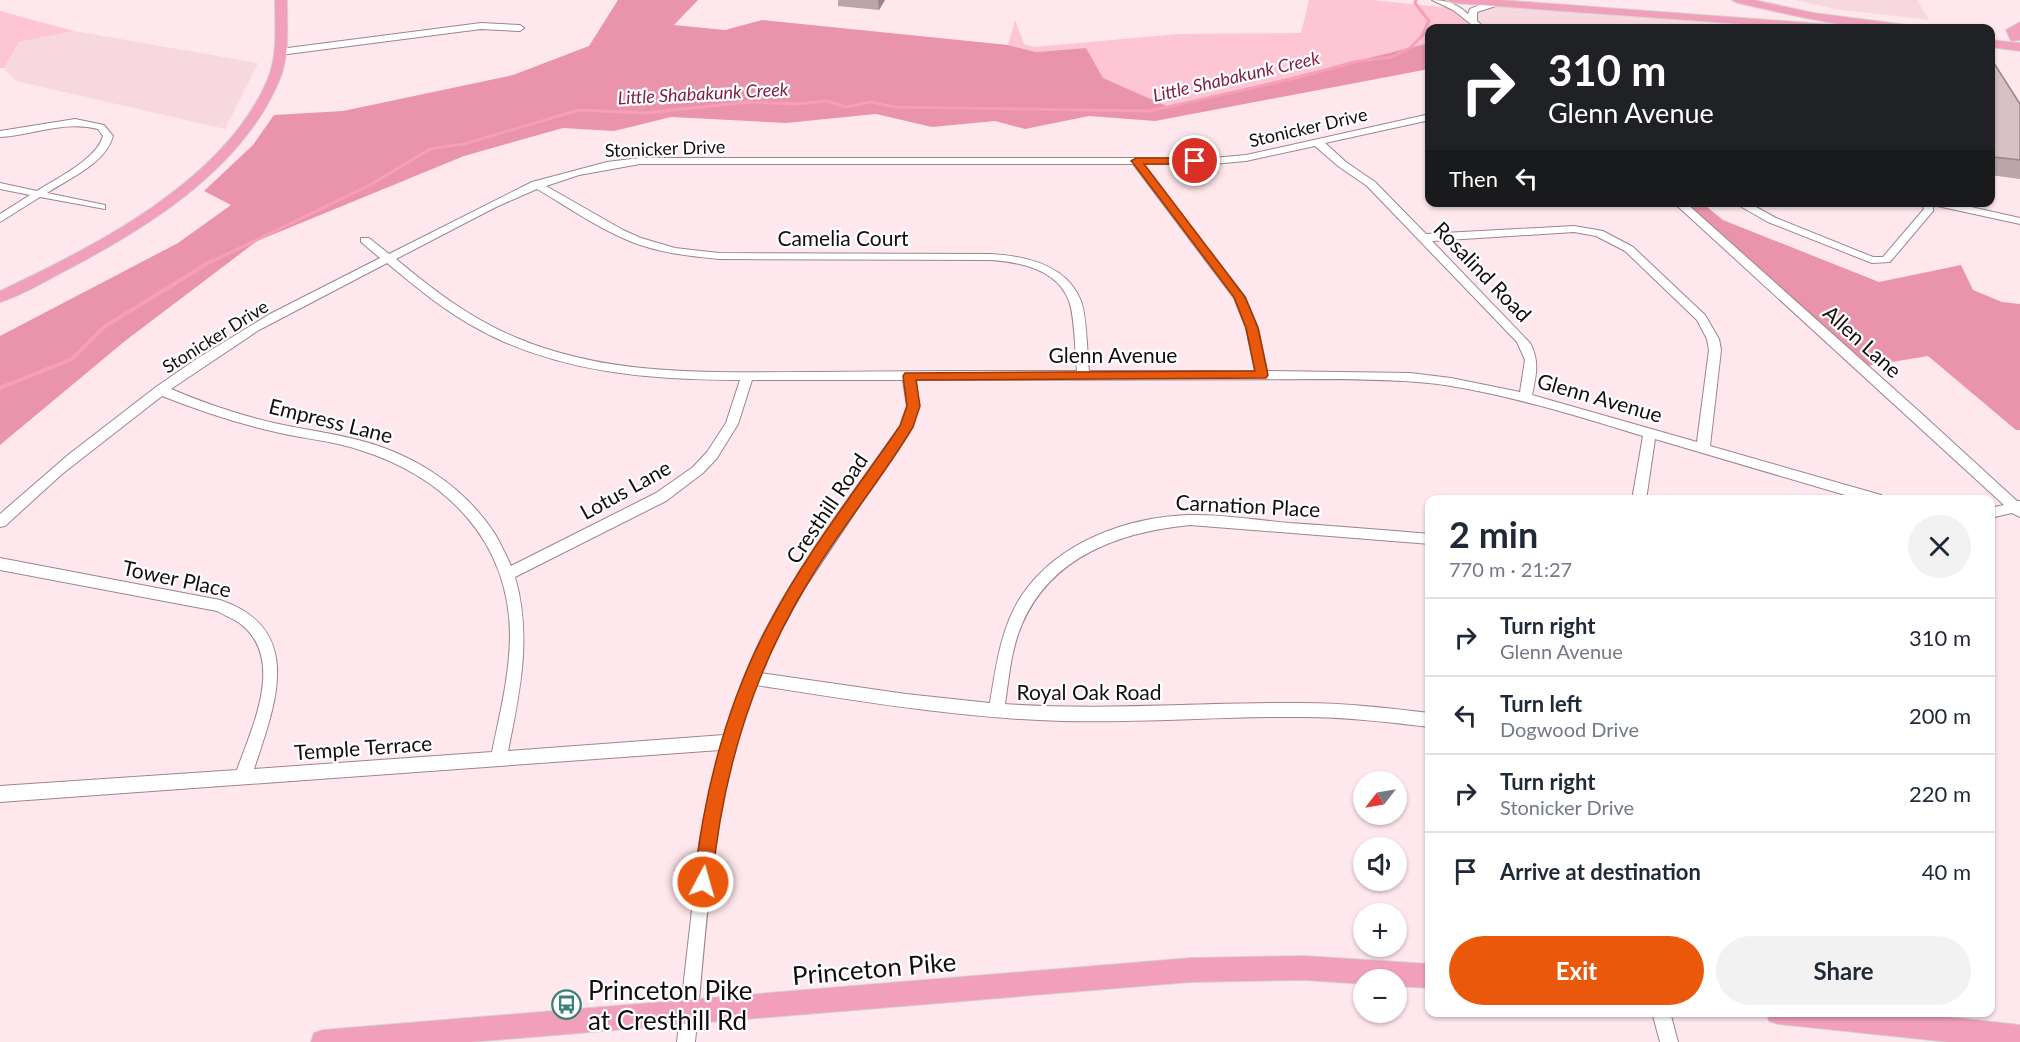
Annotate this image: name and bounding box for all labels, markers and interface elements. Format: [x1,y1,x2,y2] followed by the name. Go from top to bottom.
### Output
[1548,45,1666,95] text: 310 m
[1150,46,1322,106] water label: Little Shabakunk Creek
[1449,48,1527,126] icon: right
[617,78,789,108] water label: Little Shabakunk Creek
[1548,96,1714,129] text: Glenn Avenue
[1247,103,1369,151] street label: Stonicker Drive
[604,135,726,161] street label: Stonicker Drive
[1169,135,1220,186] pin
[1178,144,1211,177] icon: arrive
[1510,162,1543,195] icon: left
[1449,165,1498,192] text: Then
[1429,216,1537,326] street label: Rosalind Road
[777,225,909,250] street label: Camelia Court
[158,295,272,377] street label: Stonicker Drive
[1819,299,1907,383] street label: Allen Lane
[1049,342,1177,367] street label: Glenn Avenue
[1535,367,1665,427] street label: Glenn Avenue
[266,393,396,447] street label: Empress Lane
[780,448,872,568] street label: Cresthill Road
[575,454,675,524] street label: Lotus Lane
[1175,489,1321,521] street label: Carnation Place
[1449,512,1538,556] text: 2 min
[1908,515,1971,578] button: close
[120,554,234,602] street label: Tower Place
[1449,557,1572,581] text: 770 m · 21:27
[1500,612,1595,639] text: Turn right
[1449,621,1482,654] icon: right
[1909,624,1971,651] text: 310 m
[1500,639,1623,663] text: Glenn Avenue
[1016,679,1162,704] street label: Royal Oak Road
[1500,690,1582,717] text: Turn left
[1449,699,1482,732] icon: left
[1909,702,1971,729] text: 200 m
[1500,717,1639,741] text: Dogwood Drive
[293,730,433,764] street label: Temple Terrace
[1500,768,1595,795] text: Turn right
[1353,771,1407,825] north arrow
[1353,771,1407,1023] map controls
[1449,777,1482,810] icon: right
[1909,780,1971,807] text: 220 m
[1500,795,1634,819] text: Stonicker Drive
[1353,837,1407,891] button: sound
[671,850,735,914] position arrow
[1449,855,1482,888] icon: arrive
[1500,858,1701,885] text: Arrive at destination
[1922,858,1971,885] text: 40 m
[1353,903,1407,957] button: +
[1449,936,1704,1005] button: Exit
[1716,936,1971,1005] button: Share
[791,945,957,991] street label: Princeton Pike
[1353,969,1407,1023] button: −
[588,974,753,1036] place label: Princeton Pike at Cresthill Rd
[551,989,583,1021] bus stop icon: Princeton Pike at Cresthill Rd

